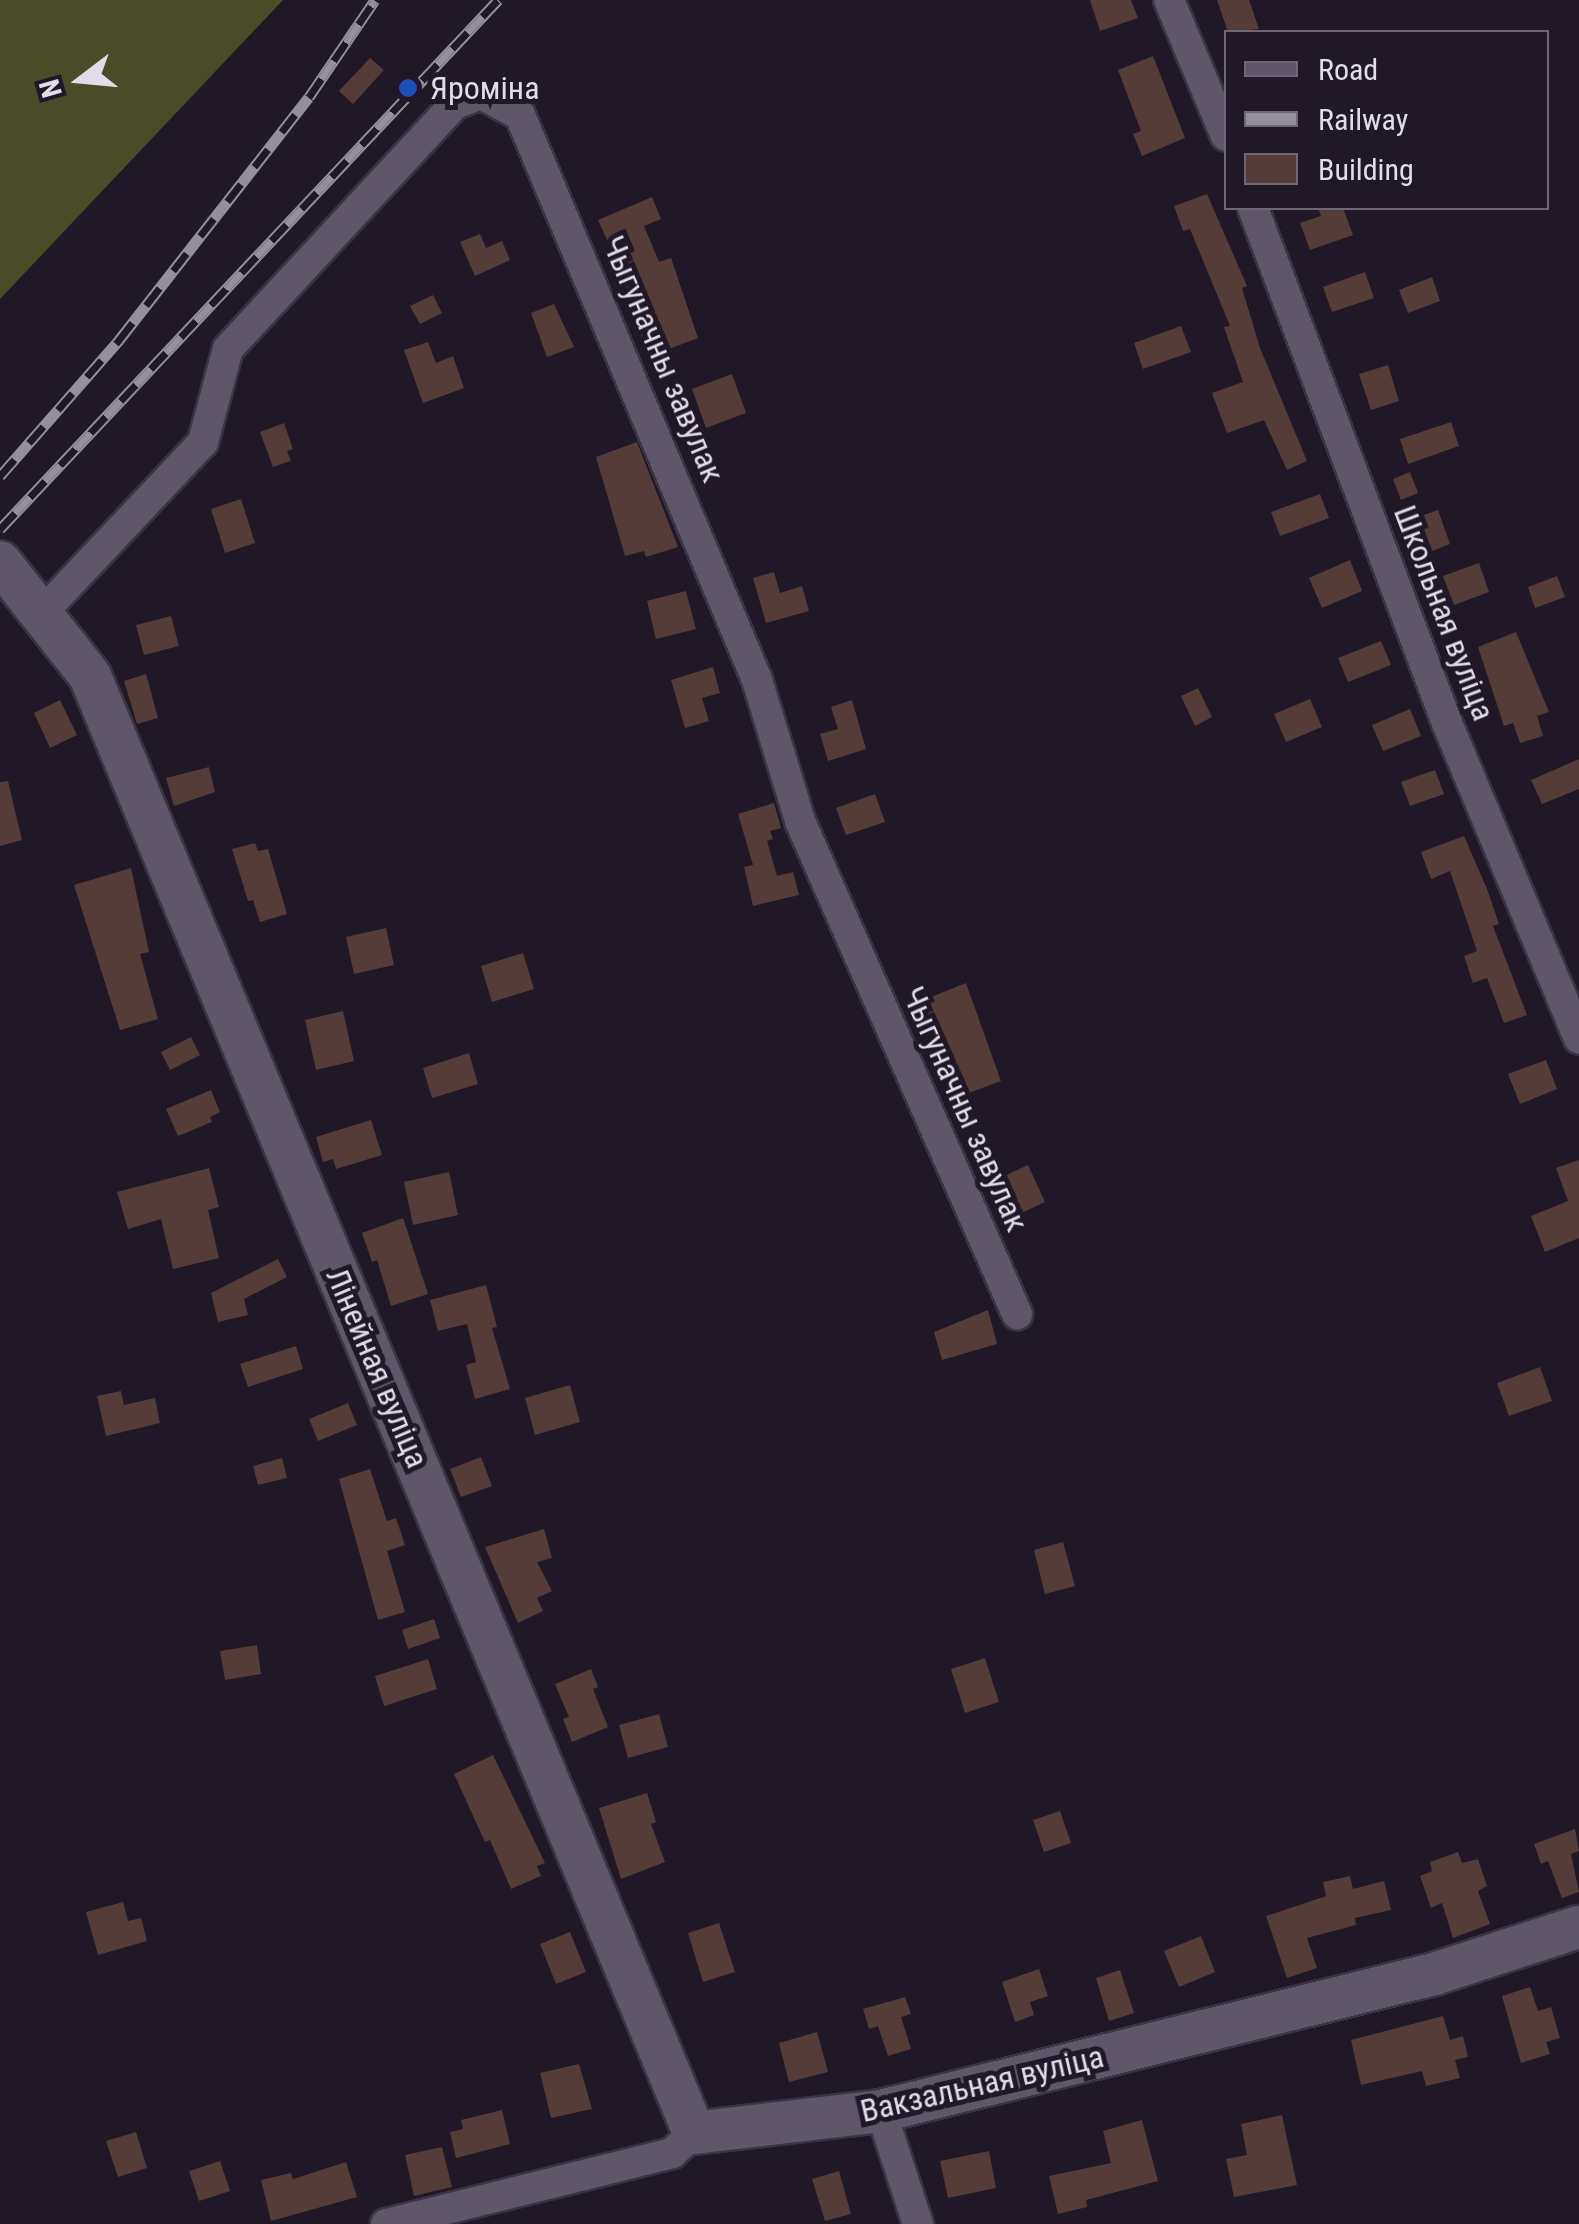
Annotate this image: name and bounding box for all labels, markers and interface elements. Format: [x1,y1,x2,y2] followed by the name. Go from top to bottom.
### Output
[30,30,130,130] north arrow
[1224,30,1549,210] legend
[1318,52,1378,87] text: Road
[430,69,539,107] place label: Яроміна
[395,75,421,101] marker: Яроміна
[32,76,69,101] text: N
[1318,102,1408,137] text: Railway
[1318,152,1414,187] text: Building
[594,230,732,488] street label: Чыгуначны завулак
[1385,500,1503,726] street label: Школьная вуліца
[894,981,1036,1237] street label: Чыгуначны завулак
[318,1262,436,1474] street label: Лінейная вуліца
[857,2037,1107,2131] street label: Вакзальная вуліца

